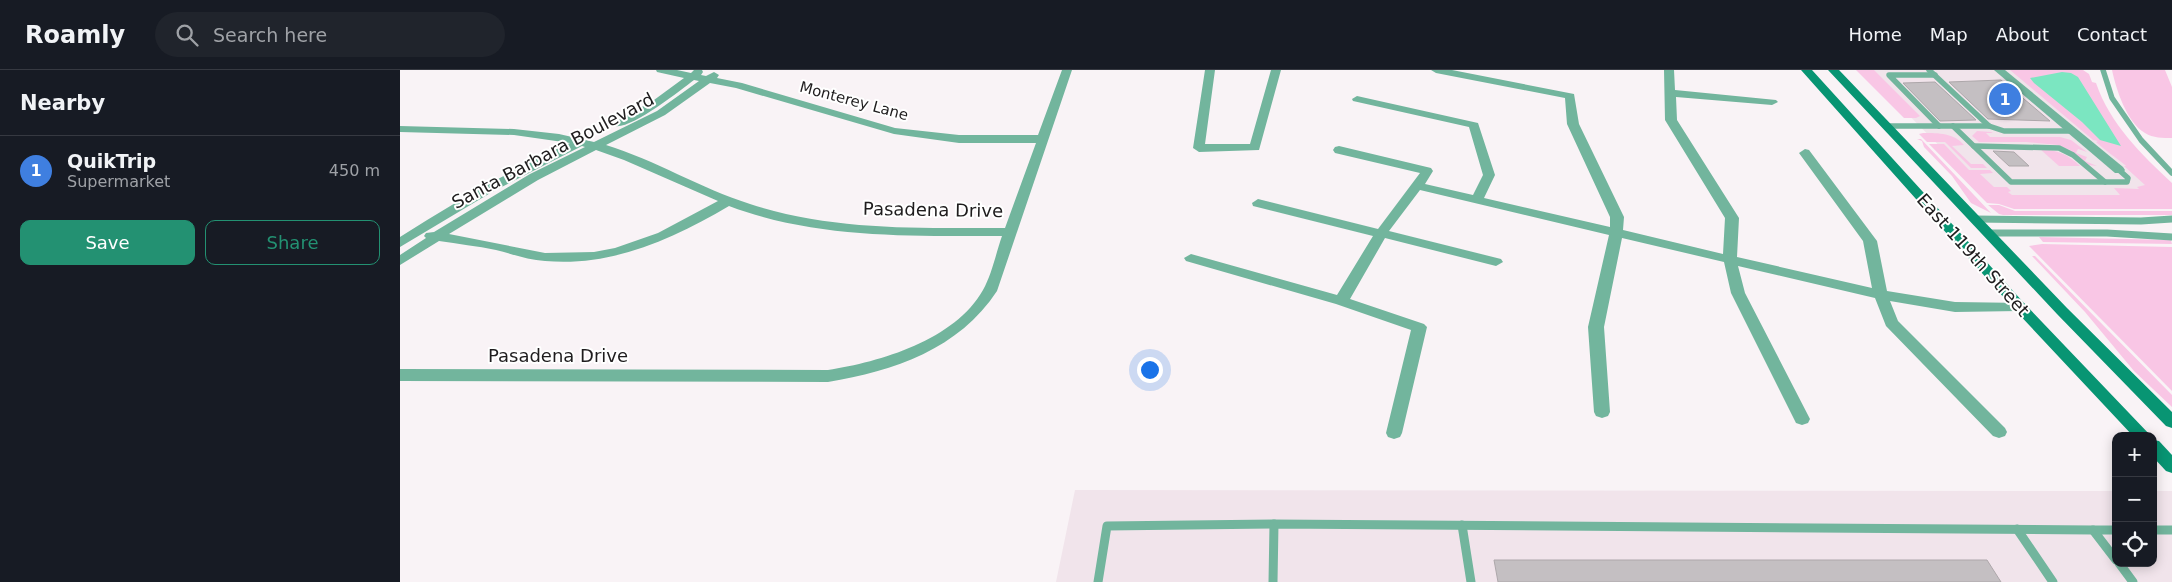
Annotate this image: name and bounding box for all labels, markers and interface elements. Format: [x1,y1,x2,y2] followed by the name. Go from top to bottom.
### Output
[155,12,505,57] search box
[25,21,125,49] text: Roamly
[173,21,201,49] icon: search
[213,24,327,46] text: Search here
[1849,24,1902,45] text: Home
[1930,24,1968,45] text: Map
[1996,24,2049,45] text: About
[2077,24,2147,45] text: Contact
[798,78,910,124] street label: Monterey Lane
[1989,80,2021,118] pin: 1
[448,88,658,213] street label: Santa Barbara Boulevard
[20,91,105,115] text: Nearby
[67,150,156,172] text: QuikTrip
[30,161,42,180] text: 1
[329,161,380,180] text: 450 m
[67,172,170,191] text: Supermarket
[1913,189,2034,320] street label: East 119th Street
[863,198,1003,221] street label: Pasadena Drive
[20,220,195,265] button: Save
[205,220,380,265] button: Share
[488,345,628,366] street label: Pasadena Drive
[1137,357,1163,383] your location
[2112,432,2157,567] map controls
[2112,432,2157,477] button: +
[2112,477,2157,522] button: −
[2112,522,2157,567] button: locate

